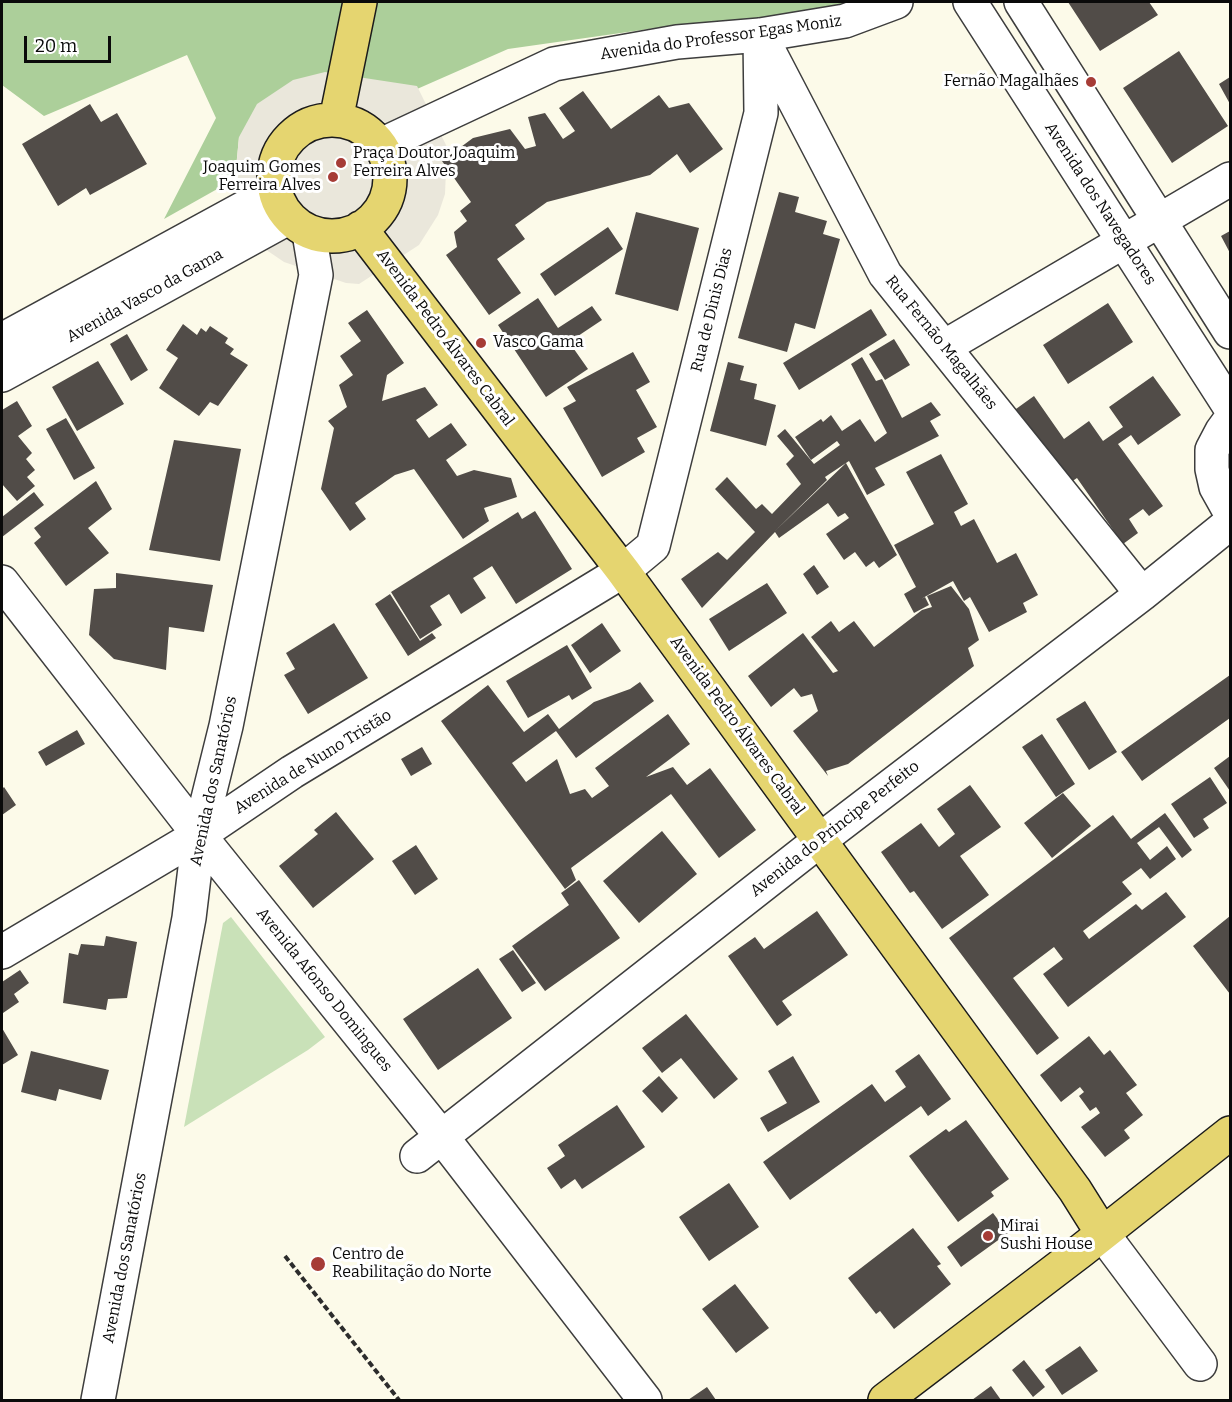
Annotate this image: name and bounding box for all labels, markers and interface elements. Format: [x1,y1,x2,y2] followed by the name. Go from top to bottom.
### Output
[599,12,843,64] street label: Avenida do Professor Egas Moniz
[27,24,114,62] scale bar
[35,35,77,57] text: 20 m
[944,72,1079,92] place label: Fernão Magalhães
[1084,75,1098,89] marker: Fernão Magalhães
[1040,119,1160,289] street label: Avenida dos Navegadores
[353,144,515,182] place label: Praça Doutor Joaquim Ferreira Alves
[334,156,348,170] marker: Praça Doutor Joaquim Ferreira Alves
[203,158,321,196] place label: Joaquim Gomes Ferreira Alves
[326,170,340,184] marker: Joaquim Gomes Ferreira Alves
[64,245,226,347] street label: Avenida Vasco da Gama
[372,246,518,430] street label: Avenida Pedro Álvares Cabral
[687,246,737,374] street label: Rua de Dinis Dias
[881,272,1001,414] street label: Rua Fernão Magalhães
[493,333,584,353] place label: Vasco Gama
[474,336,488,350] marker: Vasco Gama
[666,633,808,819] street label: Avenida Pedro Álvares Cabral
[187,694,241,868] street label: Avenida dos Sanatórios
[231,706,395,818] street label: Avenida de Nuno Tristão
[747,757,923,901] street label: Avenida do Principe Perfeito
[252,904,396,1076] street label: Avenida Afonso Domingues
[99,1171,151,1345] street label: Avenida dos Sanatórios
[1000,1217,1093,1255] place label: Mirai Sushi House
[981,1229,995,1243] marker: Mirai Sushi House
[332,1245,491,1283] place label: Centro de Reabilitação do Norte
[309,1255,327,1273] marker: Centro de Reabilitação do Norte

